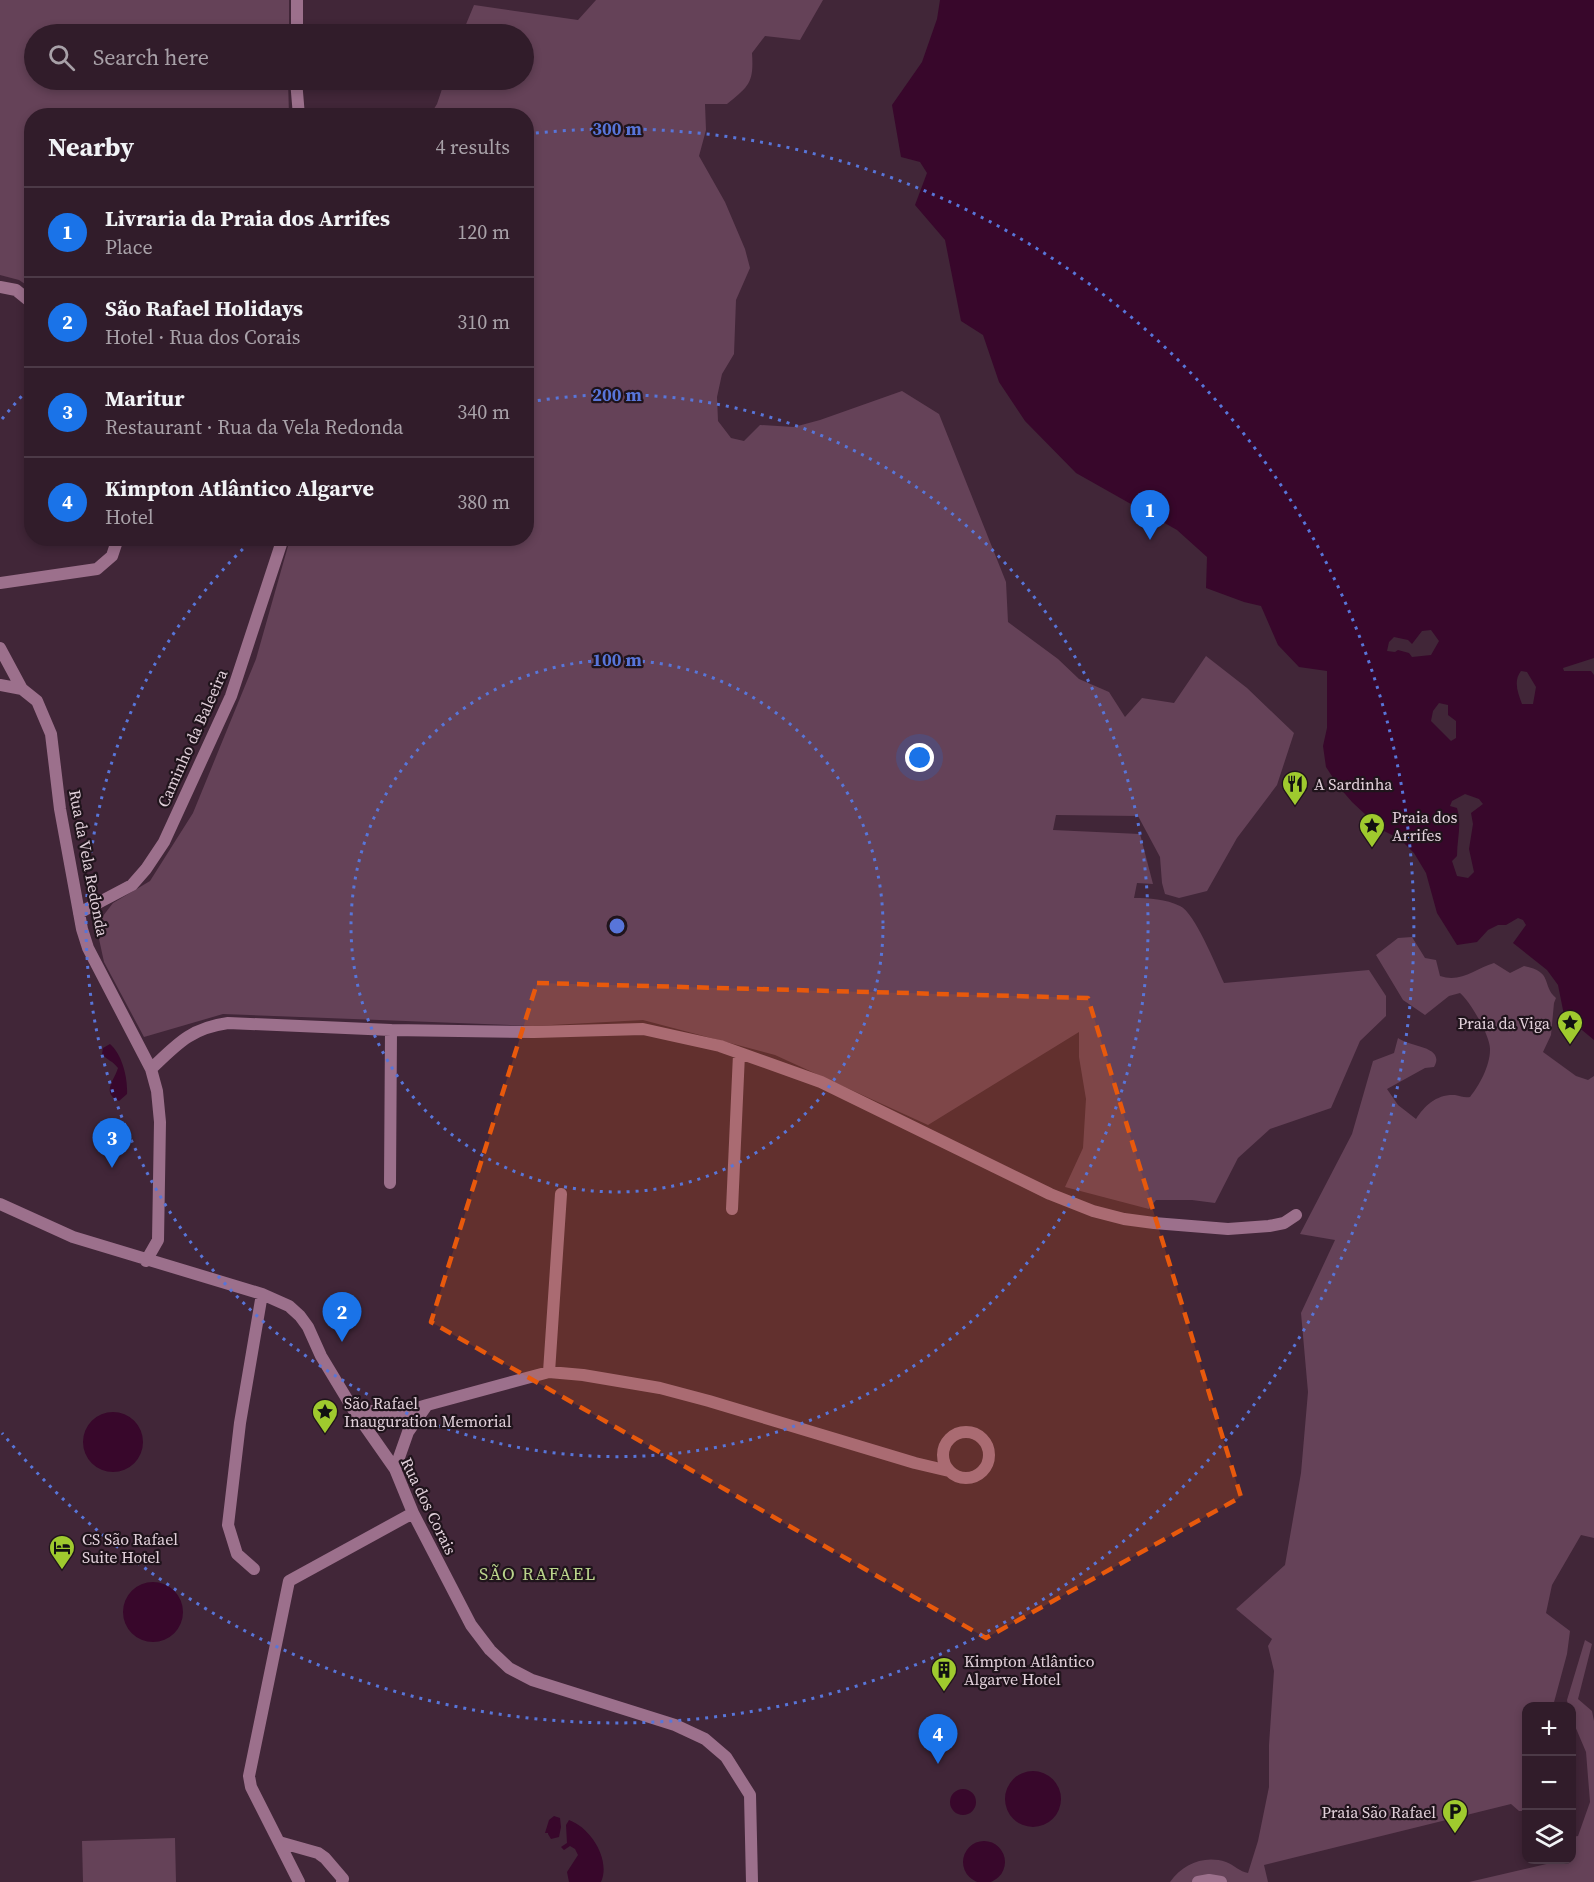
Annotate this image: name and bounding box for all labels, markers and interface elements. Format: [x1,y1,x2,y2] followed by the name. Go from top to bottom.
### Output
[24,24,534,90] search box
[45,41,78,74] icon: search
[93,42,209,72] text: Search here
[592,116,642,141] text: 300 m
[48,129,134,165] text: Nearby
[435,133,510,161] text: 4 results
[105,203,390,233] text: Livraria da Praia dos Arrifes
[62,218,73,246] text: 1
[457,218,510,246] text: 120 m
[105,233,153,261] text: Place
[105,293,303,323] text: São Rafael Holidays
[62,308,73,336] text: 2
[457,308,510,336] text: 310 m
[105,323,301,351] text: Hotel · Rua dos Corais
[592,382,642,407] text: 200 m
[105,383,184,413] text: Maritur
[62,398,73,426] text: 3
[457,398,510,426] text: 340 m
[105,413,403,441] text: Restaurant · Rua da Vela Redonda
[105,473,374,503] text: Kimpton Atlântico Algarve
[62,488,73,516] text: 4
[457,488,510,516] text: 380 m
[1130,490,1170,540] pin: 1
[105,503,154,531] text: Hotel
[592,647,642,672] text: 100 m
[152,665,233,810] street label: Caminho da Baleeira
[905,743,934,772] your location
[1280,769,1310,807] restaurant icon: A Sardinha
[1314,773,1393,795] place label: A Sardinha
[64,788,114,939] street label: Rua da Vela Redonda
[1392,806,1457,846] place label: Praia dos Arrifes
[1357,811,1387,849] place icon: Praia dos Arrifes
[607,916,627,936] centre of rings
[1555,1008,1585,1046] place icon: Praia da Viga
[1458,1012,1551,1034] place label: Praia da Viga
[92,1118,132,1168] pin: 3
[322,1292,362,1342] pin: 2
[344,1392,512,1432] place label: São Rafael Inauguration Memorial
[310,1397,340,1435] place icon: São Rafael Inauguration Memorial
[396,1454,462,1558] street label: Rua dos Corais
[82,1528,178,1568] place label: CS São Rafael Suite Hotel
[47,1533,77,1571] hotel icon: CS São Rafael Suite Hotel
[479,1561,597,1586] district label: SÃO RAFAEL
[964,1650,1095,1690] place label: Kimpton Atlântico Algarve Hotel
[929,1655,959,1693] building icon: Kimpton Atlântico Algarve Hotel
[1522,1702,1576,1864] map controls
[1522,1702,1576,1756] button: +
[918,1714,958,1764] pin: 4
[1522,1756,1576,1810] button: −
[1440,1797,1470,1835] parking icon: Praia São Rafael
[1321,1801,1436,1823] place label: Praia São Rafael
[1522,1810,1576,1864] button: layers

